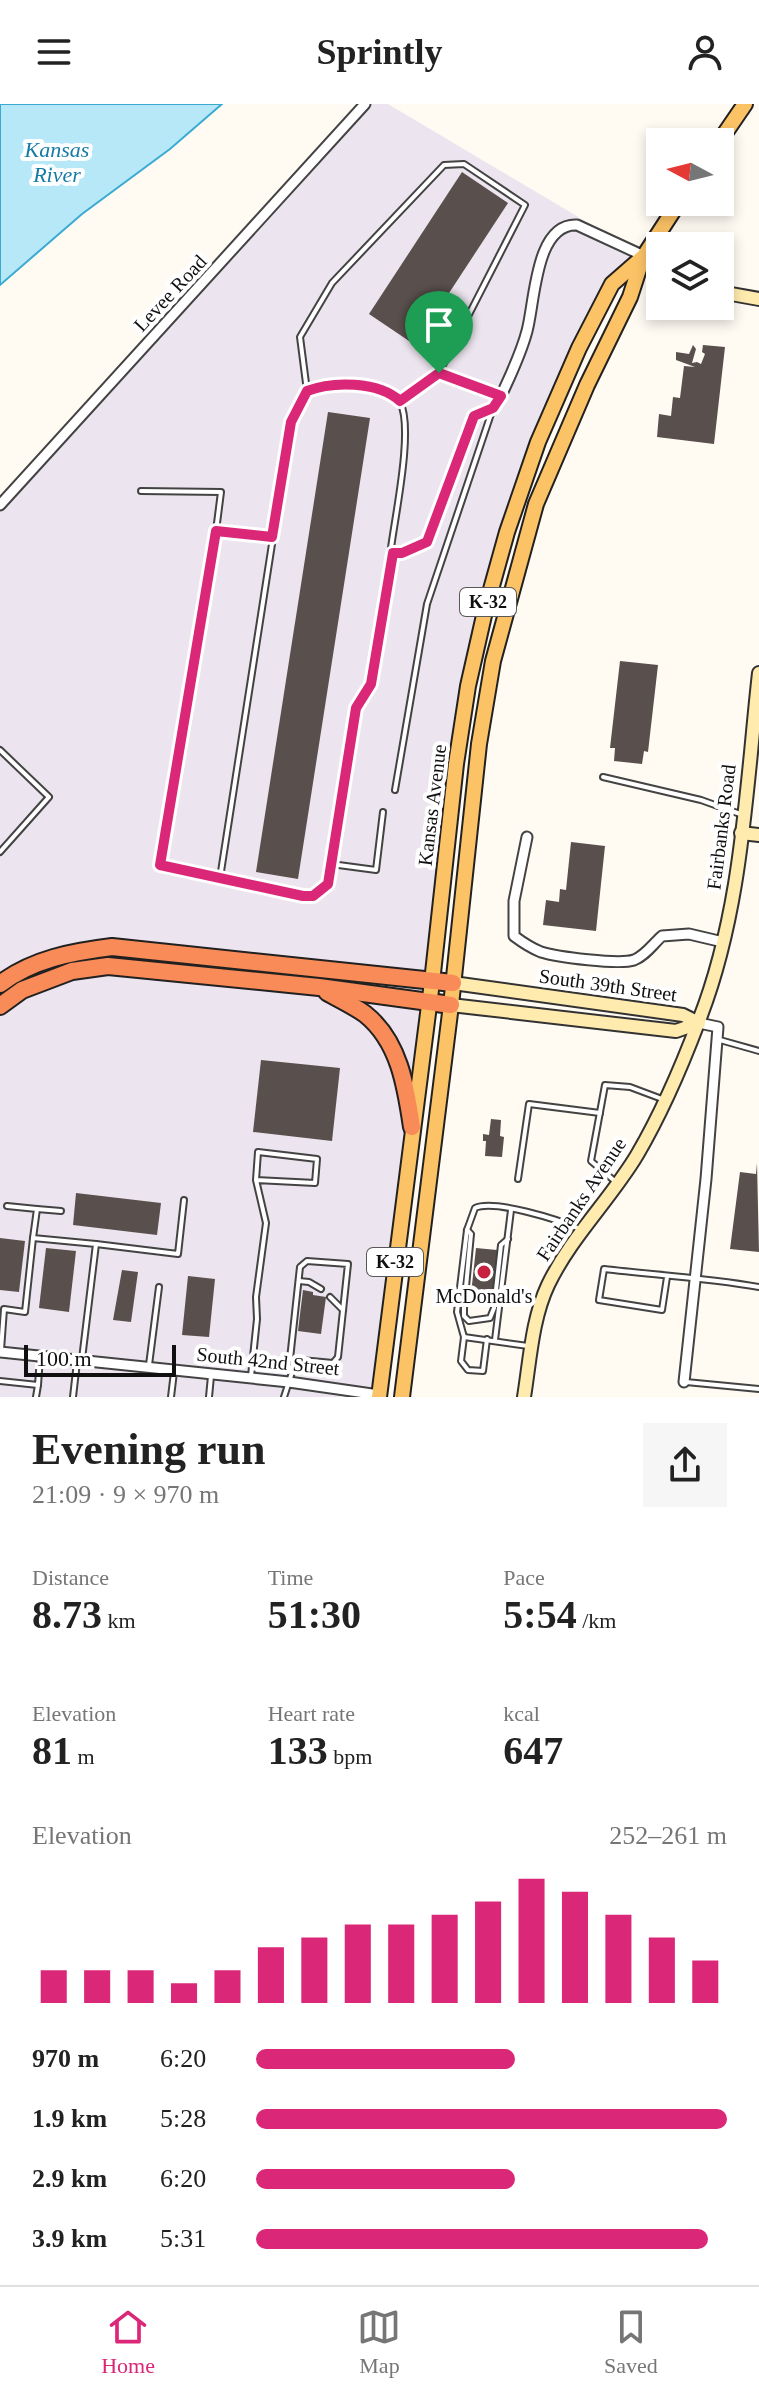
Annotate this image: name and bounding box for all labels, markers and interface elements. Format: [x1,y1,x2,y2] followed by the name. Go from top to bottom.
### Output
[32,30,76,74] icon: menu
[683,30,727,74] icon: person
[316,32,443,72] text: Sprintly
[646,128,734,216] north arrow
[646,128,734,320] map controls
[24,137,89,187] water label: Kansas River
[646,232,734,320] button: layers
[129,250,211,336] street label: Levee Road
[405,291,473,373] pin
[417,303,461,347] icon: arrive
[460,588,516,616] road number: K-32
[414,743,450,867] street label: Kansas Avenue
[702,763,740,891] street label: Fairbanks Road
[538,964,679,1006] street label: South 39th Street
[532,1133,630,1265] street label: Fairbanks Avenue
[367,1248,423,1276] road number: K-32
[475,1263,493,1281] marker: McDonald's
[436,1285,533,1307] place label: McDonald's
[24,1341,176,1377] scale bar
[196,1343,341,1379] street label: South 42nd Street
[36,1346,92,1371] text: 100 m
[643,1423,727,1507] button: share
[32,1425,266,1474] text: Evening run
[32,1480,219,1509] text: 21:09 · 9 × 970 m
[32,1565,109,1590] text: Distance
[268,1565,313,1590] text: Time
[503,1565,545,1590] text: Pace
[32,1592,102,1637] text: 8.73
[268,1592,361,1637] text: 51:30
[503,1592,577,1637] text: 5:54
[102,1608,136,1633] text: km
[577,1608,616,1633] text: /km
[32,1701,116,1726] text: Elevation
[268,1701,355,1726] text: Heart rate
[503,1701,540,1726] text: kcal
[32,1728,72,1773] text: 81
[268,1728,328,1773] text: 133
[503,1728,563,1773] text: 647
[72,1744,95,1769] text: m
[328,1744,372,1769] text: bpm
[32,1821,132,1850] text: Elevation
[609,1821,727,1850] text: 252–261 m
[32,2044,99,2073] text: 970 m
[160,2044,206,2073] text: 6:20
[32,2104,107,2133] text: 1.9 km
[160,2104,206,2133] text: 5:28
[32,2164,107,2193] text: 2.9 km
[160,2164,206,2193] text: 6:20
[32,2224,107,2253] text: 3.9 km
[160,2224,206,2253] text: 5:31
[101,2305,155,2379] tab: Home
[357,2305,401,2379] tab: Map
[604,2305,658,2379] tab: Saved

